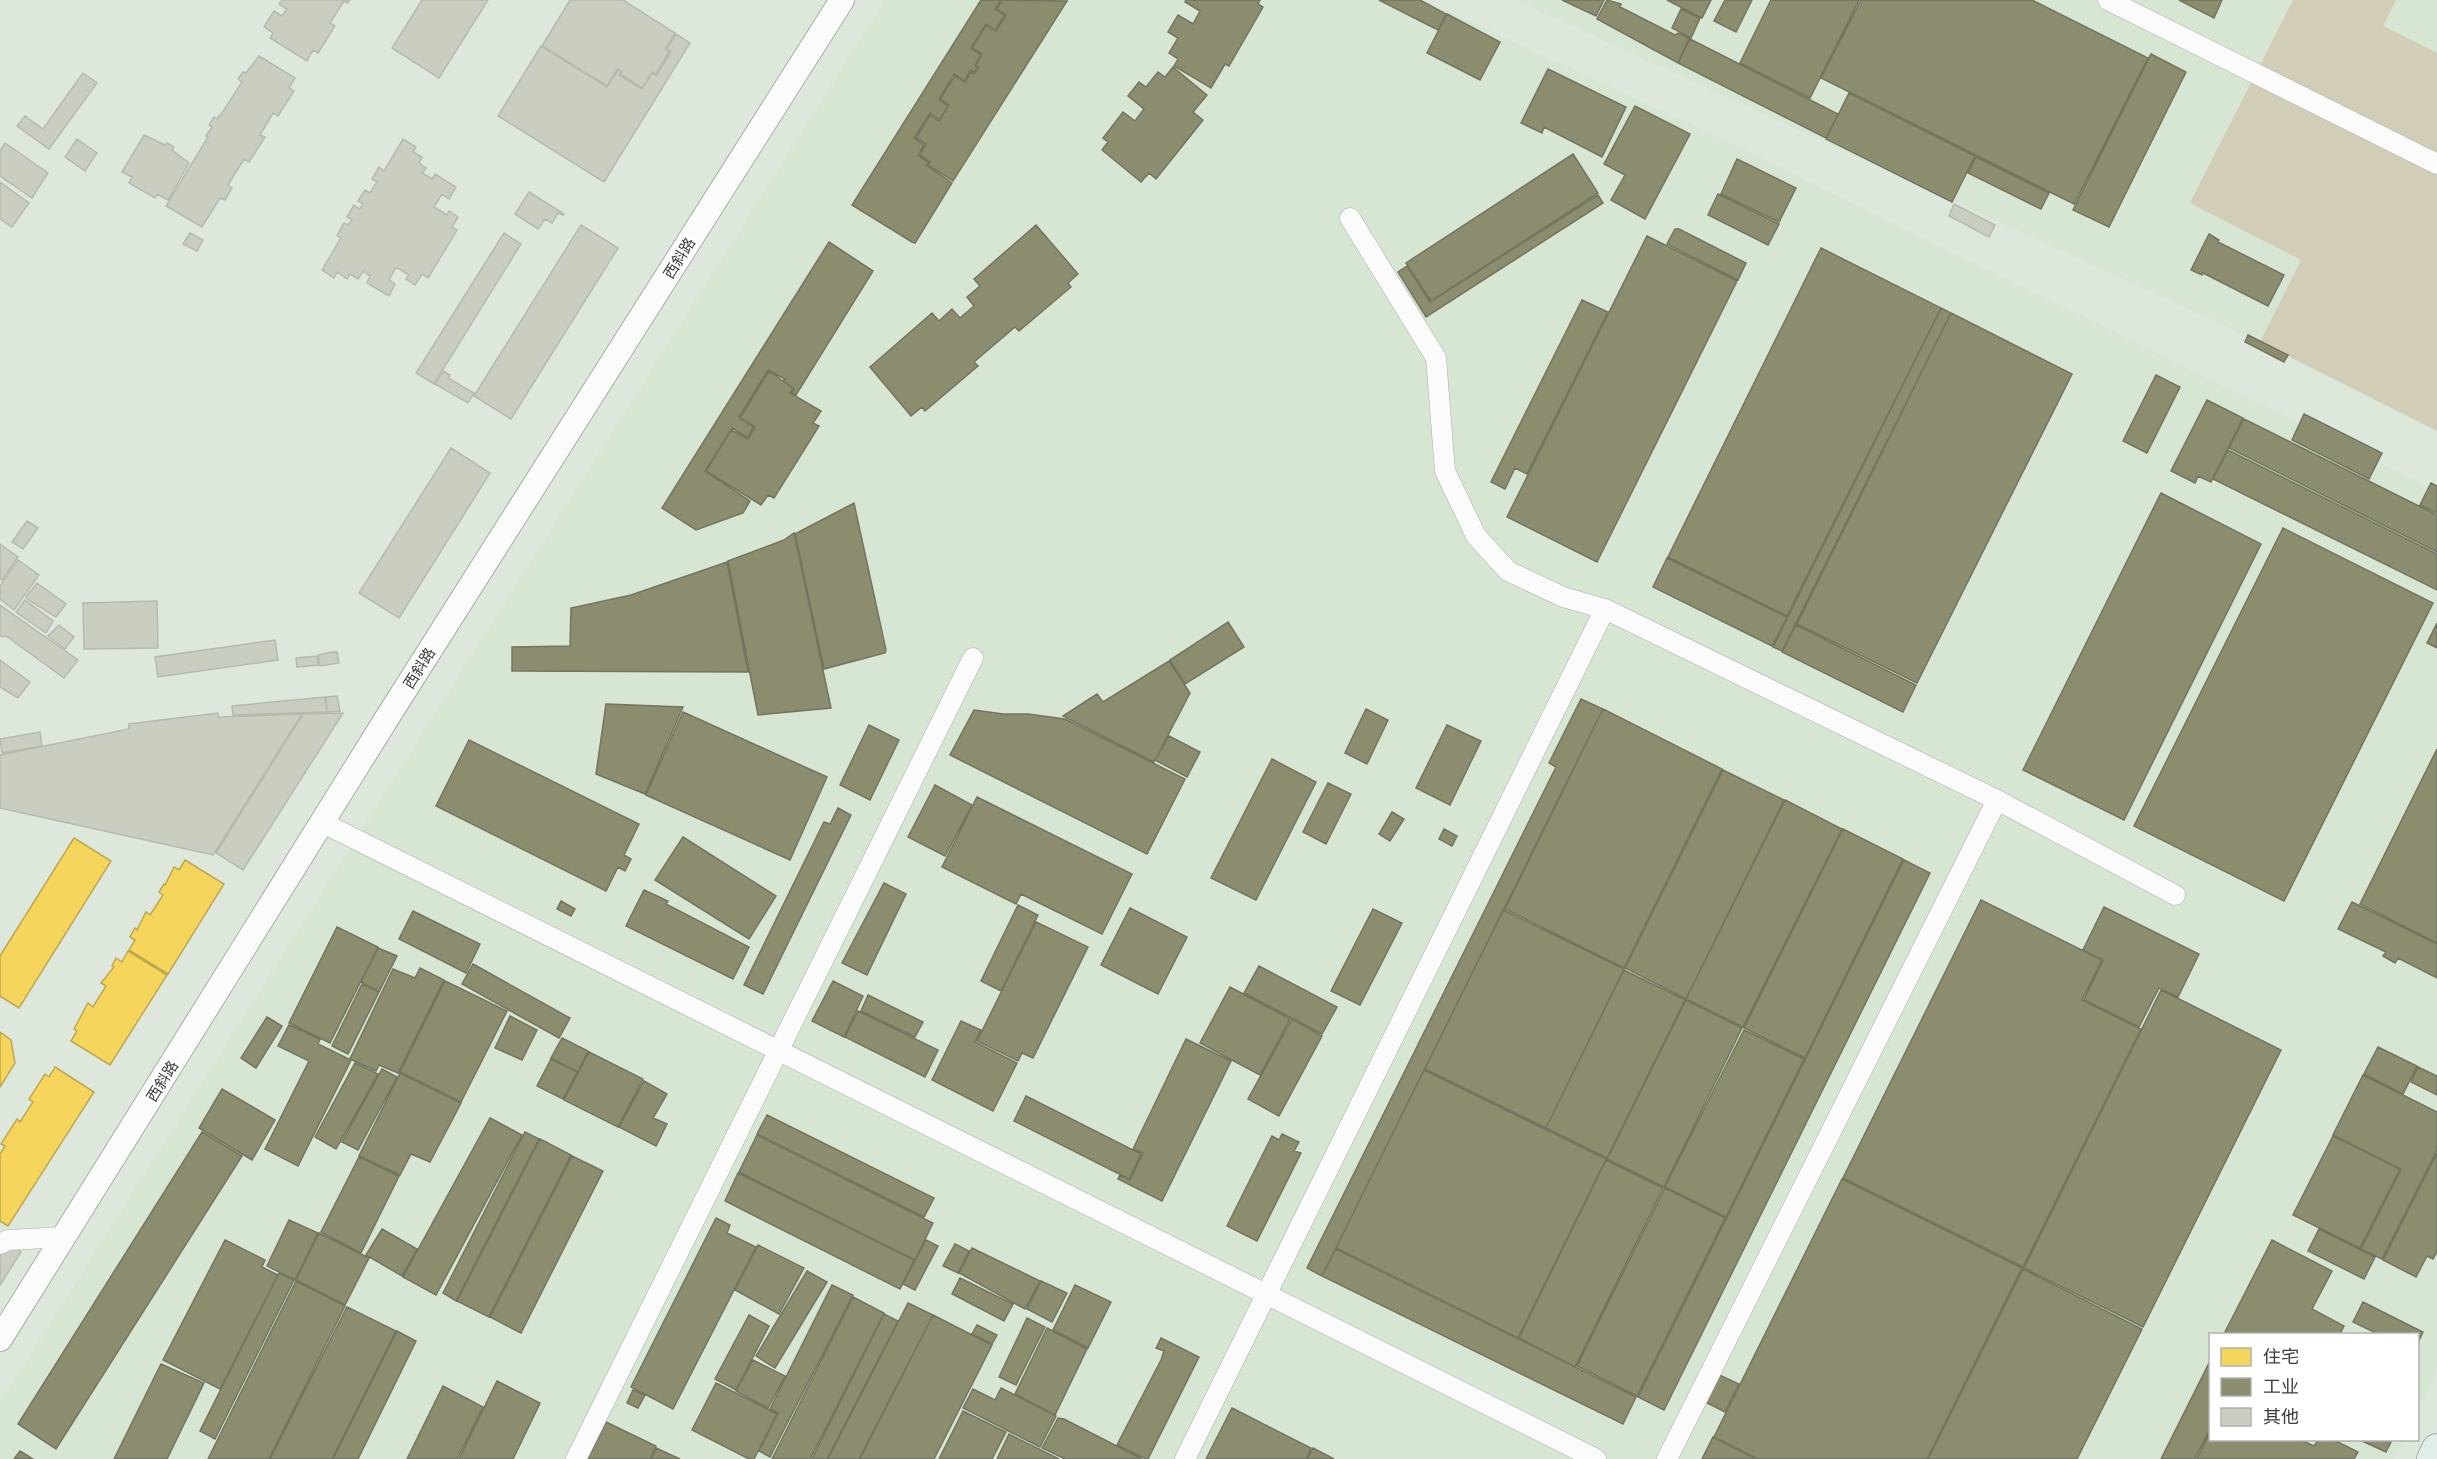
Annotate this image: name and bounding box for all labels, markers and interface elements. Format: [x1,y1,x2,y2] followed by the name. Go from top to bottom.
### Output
[660,234,698,282] street label: 西斜路
[400,644,438,692] street label: 西斜路
[143,1057,181,1105] street label: 西斜路
[2209,1333,2419,1441] legend
[2263,1347,2299,1367] text: 住宅
[2263,1377,2299,1397] text: 工业
[2263,1407,2299,1427] text: 其他

